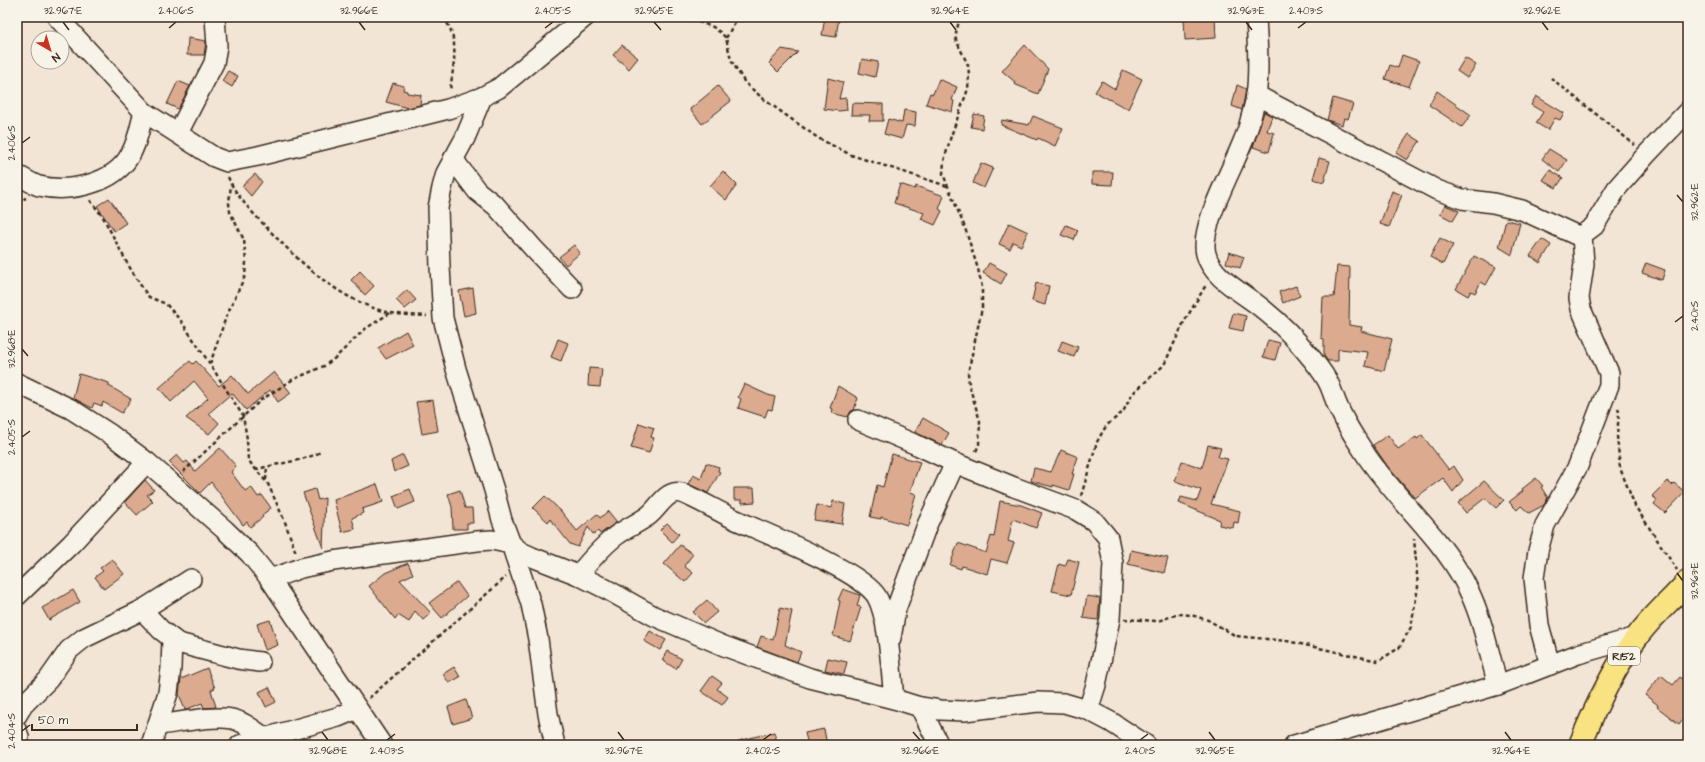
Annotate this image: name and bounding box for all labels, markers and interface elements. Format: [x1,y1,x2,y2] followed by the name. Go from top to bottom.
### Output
[44,4,82,18] text: 32.967°E
[158,4,194,18] text: 2.406°S
[340,4,378,18] text: 32.966°E
[535,4,572,18] text: 2.405°S
[634,4,674,18] text: 32.965°E
[930,4,970,18] text: 32.964°E
[1227,4,1265,18] text: 32.963°E
[1289,4,1324,18] text: 2.403°S
[1523,4,1561,18] text: 32.962°E
[30,30,70,70] north arrow
[48,49,63,66] text: N
[5,125,19,161] text: 2.406°S
[1688,183,1702,221] text: 32.962°E
[1688,300,1702,331] text: 2.401°S
[5,330,19,368] text: 32.968°E
[5,418,19,455] text: 2.405°S
[1688,562,1702,600] text: 32.963°E
[1608,647,1640,665] road number: R152
[32,706,137,732] scale bar
[38,712,69,729] text: 50 m
[5,713,19,749] text: 2.404°S
[309,744,347,758] text: 32.968°E
[370,744,405,758] text: 2.403°S
[605,744,643,758] text: 32.967°E
[746,744,781,758] text: 2.402°S
[901,744,939,758] text: 32.966°E
[1125,744,1156,758] text: 2.401°S
[1195,744,1235,758] text: 32.965°E
[1491,744,1531,758] text: 32.964°E

